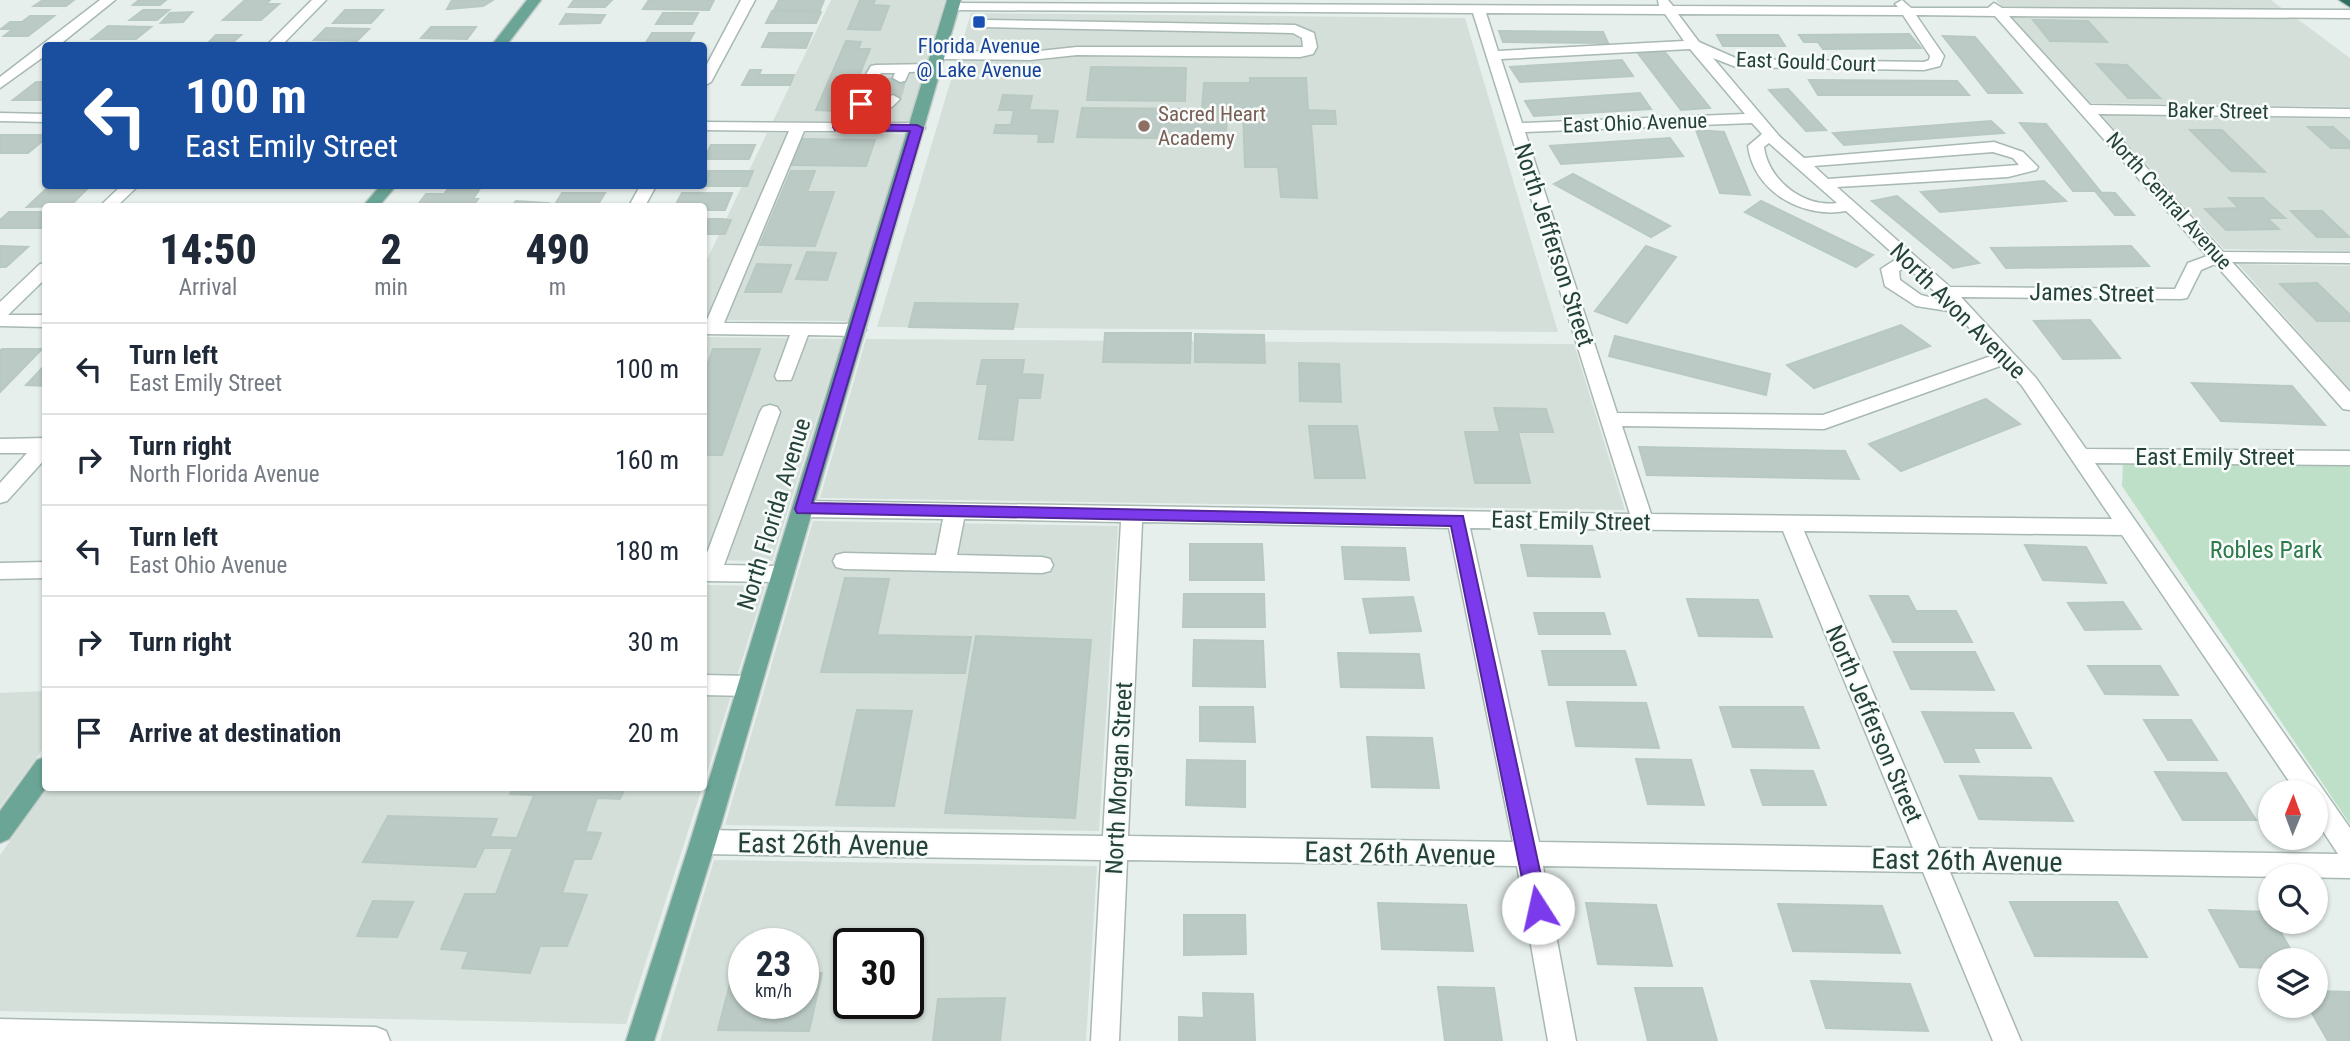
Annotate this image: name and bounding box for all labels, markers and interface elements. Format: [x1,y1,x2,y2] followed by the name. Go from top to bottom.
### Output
[971,14,987,30] marker: Florida Avenue @ Lake Avenue
[916,34,1042,82] place label: Florida Avenue @ Lake Avenue
[1736,48,1876,76] street label: East Gould Court
[185,68,307,125] text: 100 m
[70,70,161,161] icon: left
[831,74,891,134] pin
[842,85,880,123] icon: arrive
[2167,98,2269,124] street label: Baker Street
[1158,102,1266,150] place label: Sacred Heart Academy
[1562,108,1708,138] street label: East Ohio Avenue
[1136,118,1152,134] marker: Sacred Heart Academy
[185,127,398,165] text: East Emily Street
[2101,128,2237,275] street label: North Central Avenue
[1508,140,1600,350] street label: North Jefferson Street
[159,225,257,274] text: 14:50
[380,225,402,274] text: 2
[525,225,590,274] text: 490
[1884,237,2032,385] street label: North Avon Avenue
[179,274,237,301] text: Arrival
[374,274,408,301] text: min
[549,274,566,301] text: m
[2029,278,2155,308] street label: James Street
[129,340,218,370] text: Turn left
[70,350,108,388] icon: left
[615,354,679,384] text: 100 m
[129,370,282,397] text: East Emily Street
[732,415,816,613] street label: North Florida Avenue
[129,431,231,461] text: Turn right
[70,441,108,479] icon: right
[2135,443,2295,471] street label: East Emily Street
[615,445,679,475] text: 160 m
[129,461,320,488] text: North Florida Avenue
[1491,506,1651,536] street label: East Emily Street
[129,522,218,552] text: Turn left
[70,532,108,570] icon: left
[615,536,679,566] text: 180 m
[2210,536,2322,564] park label: Robles Park
[129,552,287,579] text: East Ohio Avenue
[1820,621,1928,827] street label: North Jefferson Street
[70,623,108,661] icon: right
[129,627,231,657] text: Turn right
[628,627,679,657] text: 30 m
[1100,681,1138,875] street label: North Morgan Street
[70,714,108,752] icon: arrive
[129,718,341,748] text: Arrive at destination
[628,718,679,748] text: 20 m
[2258,780,2328,850] north arrow
[2258,780,2328,1018] map controls
[737,826,929,863] street label: East 26th Avenue
[1304,835,1496,872] street label: East 26th Avenue
[1871,842,2063,879] street label: East 26th Avenue
[2258,864,2328,934] button: search
[1501,871,1575,945] position arrow
[833,928,924,1019] speed limit sign: 30
[756,944,791,985] text: 23
[2258,948,2328,1018] button: layers
[755,980,792,1001] text: km/h

